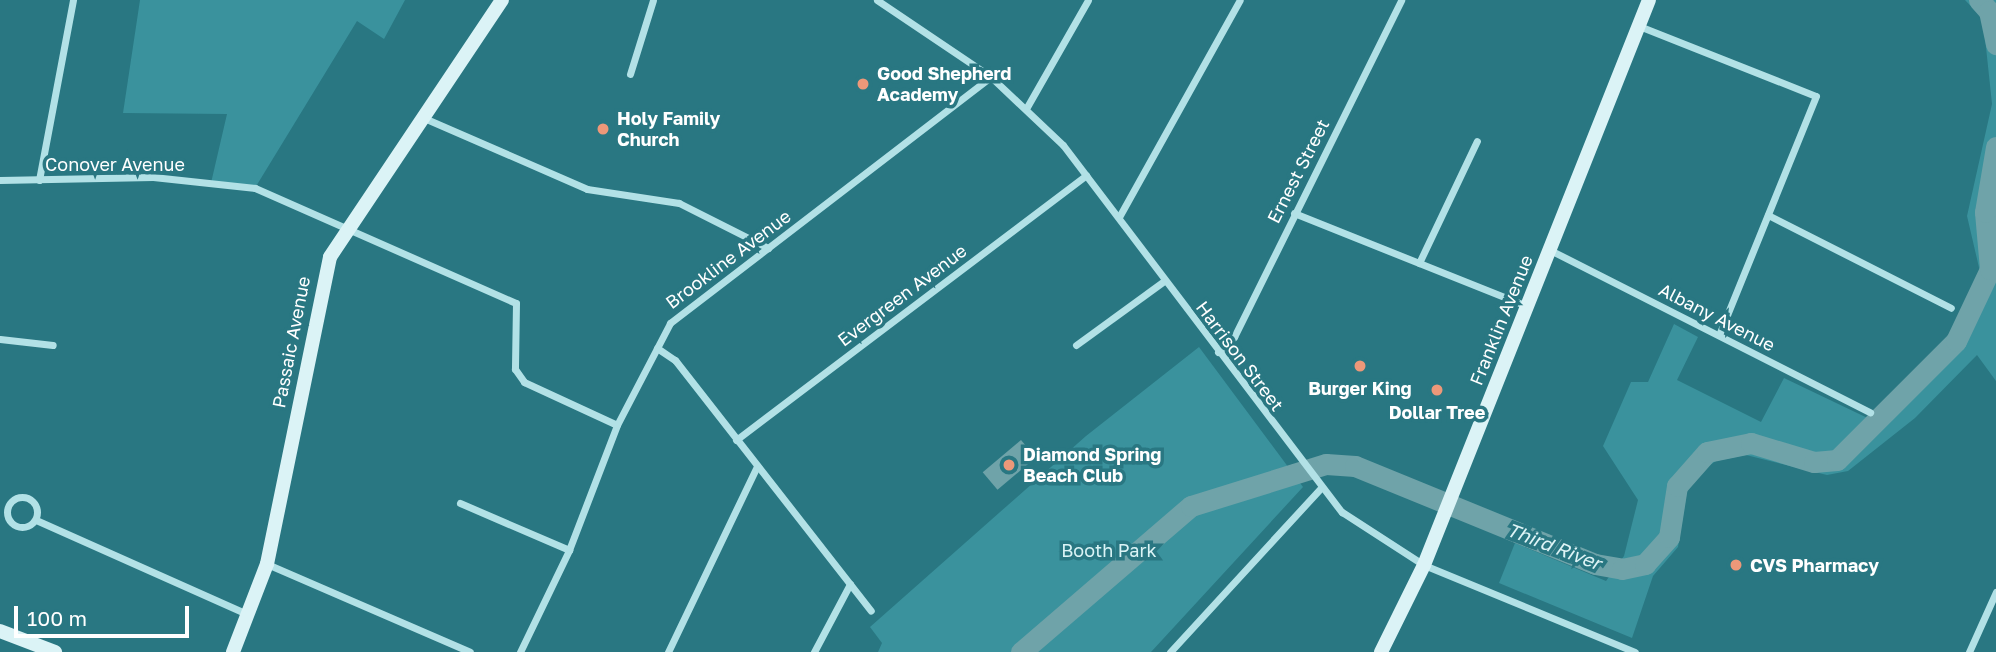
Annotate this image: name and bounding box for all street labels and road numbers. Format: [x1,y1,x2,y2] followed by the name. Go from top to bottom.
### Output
[1262,115,1334,227] street label: Ernest Street
[45,153,185,175] street label: Conover Avenue
[661,205,795,313] street label: Brookline Avenue
[833,240,971,350] street label: Evergreen Avenue
[1465,252,1537,388] street label: Franklin Avenue
[268,274,314,410] street label: Passaic Avenue
[1655,278,1779,356] street label: Albany Avenue
[1192,297,1288,415] street label: Harrison Street

